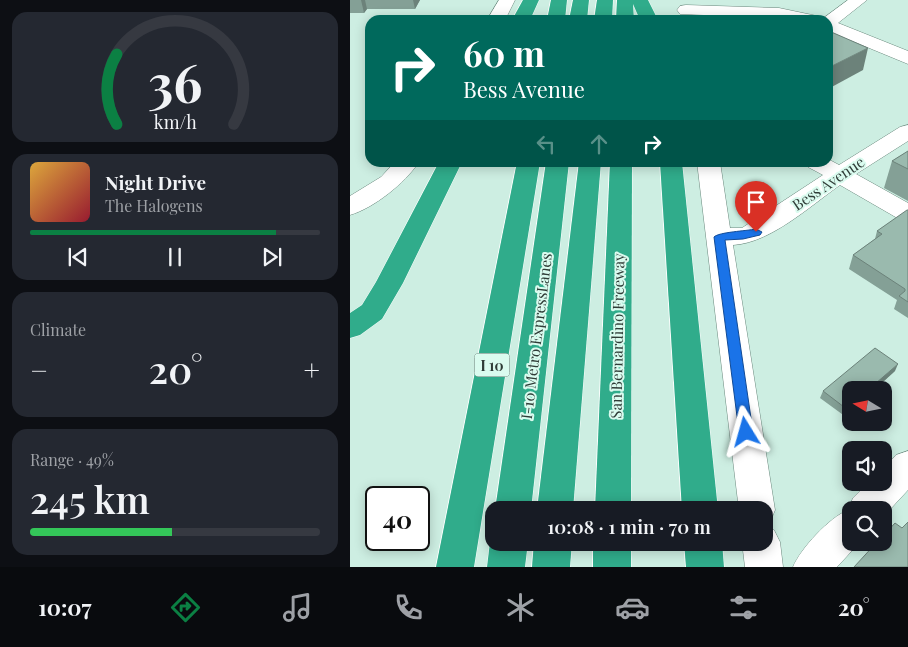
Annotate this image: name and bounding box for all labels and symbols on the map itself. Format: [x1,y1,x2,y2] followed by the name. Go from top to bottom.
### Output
[788,151,868,215] street label: Bess Avenue
[735,181,777,232] pin
[516,252,556,420] street label: I-10 Metro ExpressLanes
[606,253,628,419] street label: San Bernardino Freeway
[474,354,510,376] road number: I 10
[842,381,892,431] north arrow
[719,405,771,457] position arrow
[365,486,430,551] speed limit sign: 40

